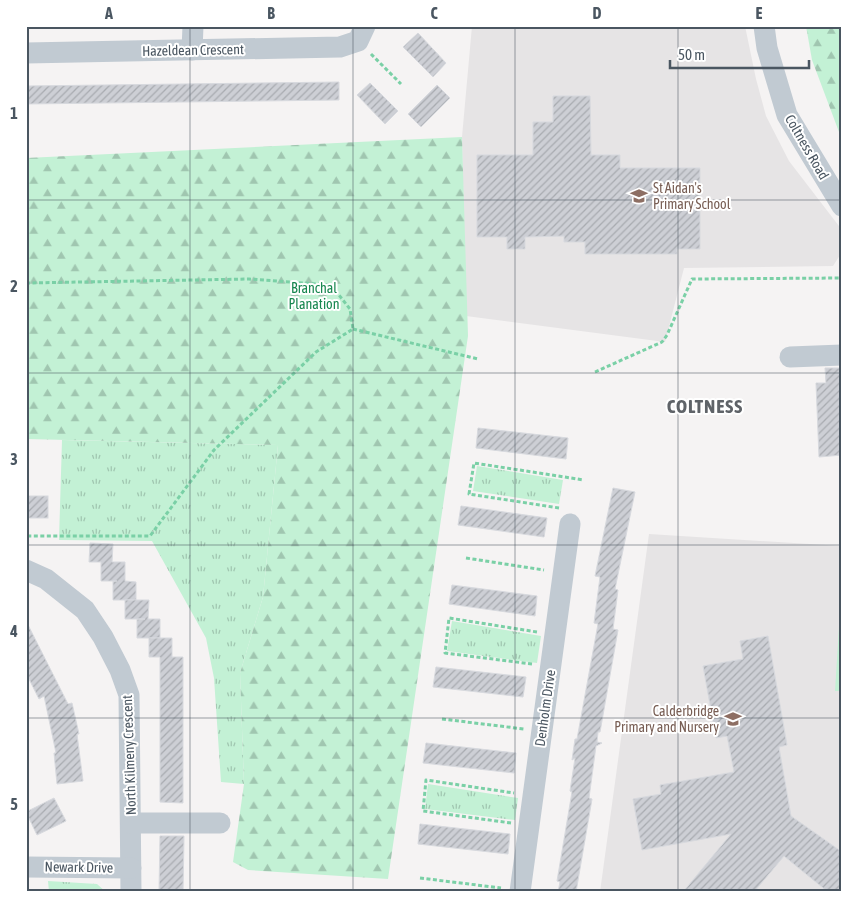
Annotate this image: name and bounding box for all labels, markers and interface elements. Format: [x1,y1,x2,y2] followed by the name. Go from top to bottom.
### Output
[104,4,113,22] text: A
[267,4,275,22] text: B
[430,4,438,22] text: C
[593,4,602,22] text: D
[756,4,763,22] text: E
[670,38,809,70] scale bar
[142,41,244,59] street label: Hazeldean Crescent
[678,46,705,63] text: 50 m
[10,104,18,122] text: 1
[782,112,832,182] street label: Coltness Road
[653,180,731,212] place label: St Aidan's Primary School
[629,186,649,206] school or university icon: St Aidan's Primary School
[10,277,18,295] text: 2
[288,280,340,312] park label: Branchal Planation
[667,395,743,417] district label: COLTNESS
[10,450,18,468] text: 3
[9,622,18,640] text: 4
[532,669,558,747] street label: Denholm Drive
[119,695,139,815] street label: North Kilmeny Crescent
[614,703,719,735] place label: Calderbridge Primary and Nursery
[723,709,743,729] school or university icon: Calderbridge Primary and Nursery
[10,795,18,813] text: 5
[45,858,113,876] street label: Newark Drive

